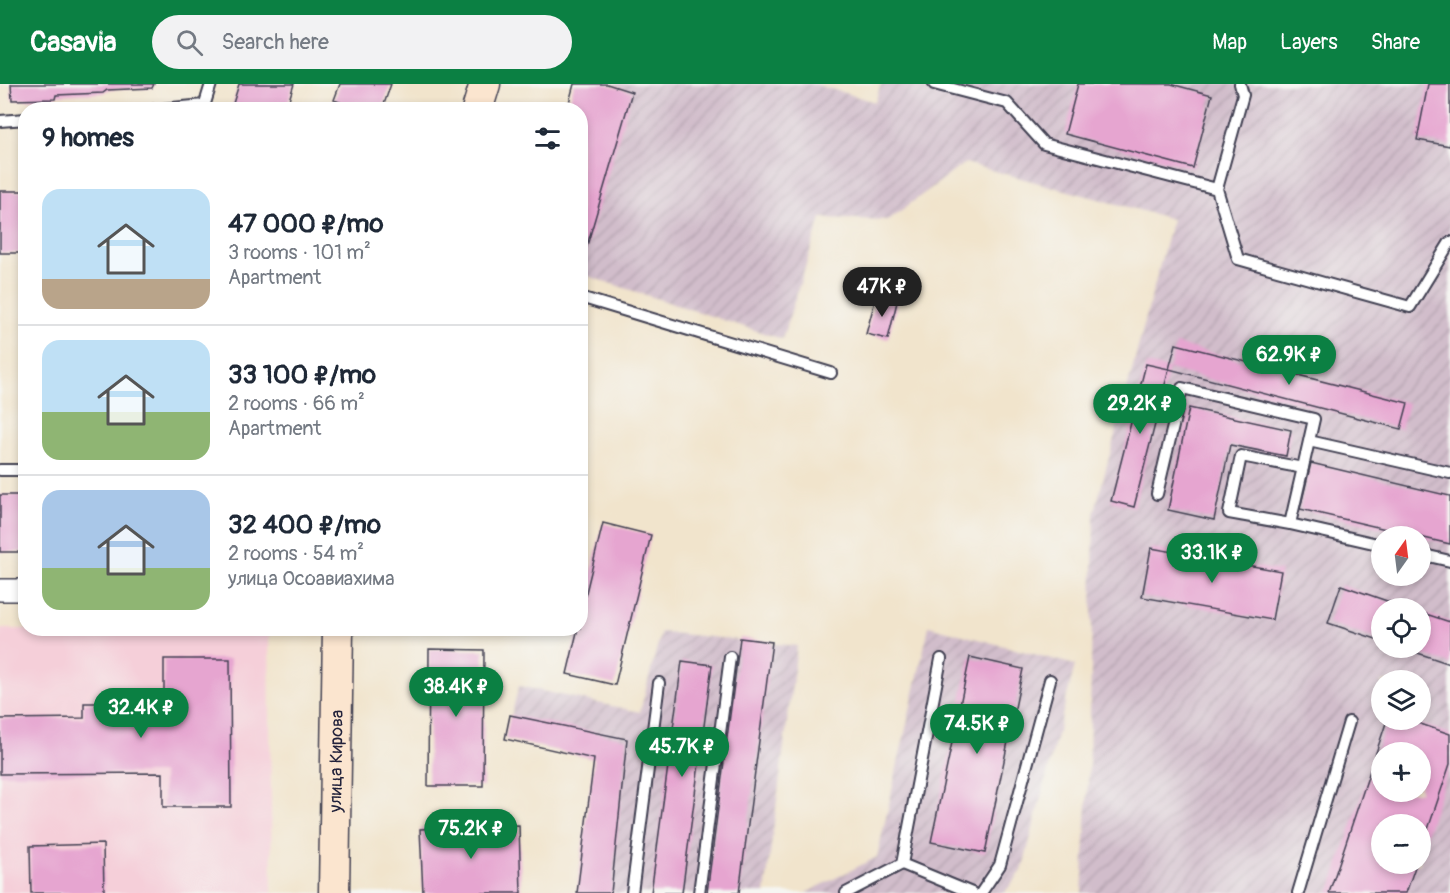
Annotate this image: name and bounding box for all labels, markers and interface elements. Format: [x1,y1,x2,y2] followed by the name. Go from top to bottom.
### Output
[152,15,572,69] search box
[30,25,116,60] text: Casavia
[173,26,206,59] icon: search
[221,28,329,56] text: Search here
[1212,29,1247,56] text: Map
[1280,29,1338,56] text: Layers
[1371,29,1420,56] text: Share
[42,122,134,154] text: 9 homes
[531,122,564,155] icon: filters
[228,208,383,240] text: 47 000 ₽/mo
[90,213,162,285] icon: home
[228,240,371,265] text: 3 rooms · 101 m²
[228,265,321,290] text: Apartment
[840,267,924,318] pin: 47K ₽
[857,274,907,299] text: 47K ₽
[1234,335,1344,386] pin: 62.9K ₽
[1256,342,1322,367] text: 62.9K ₽
[228,359,376,391] text: 33 100 ₽/mo
[90,364,162,436] icon: home
[1085,384,1195,435] pin: 29.2K ₽
[228,391,365,416] text: 2 rooms · 66 m²
[1107,391,1173,416] text: 29.2K ₽
[228,416,321,441] text: Apartment
[228,509,381,541] text: 32 400 ₽/mo
[90,514,162,586] icon: home
[1371,526,1431,586] north arrow
[1371,526,1431,874] map controls
[1157,533,1267,584] pin: 33.1K ₽
[1181,540,1243,565] text: 33.1K ₽
[228,541,364,566] text: 2 rooms · 54 m²
[228,566,394,591] text: улица Осоавиахима
[1371,598,1431,658] button: locate
[401,667,511,718] pin: 38.4K ₽
[1371,670,1431,730] button: layers
[423,674,489,699] text: 38.4K ₽
[86,688,196,739] pin: 32.4K ₽
[108,695,174,720] text: 32.4K ₽
[922,704,1032,755] pin: 74.5K ₽
[324,710,348,813] street label: улица Кирова
[944,711,1010,736] text: 74.5K ₽
[627,727,737,778] pin: 45.7K ₽
[649,734,715,759] text: 45.7K ₽
[1371,742,1431,802] button: +
[416,809,526,860] pin: 75.2K ₽
[1371,814,1431,874] button: −
[438,816,504,841] text: 75.2K ₽

